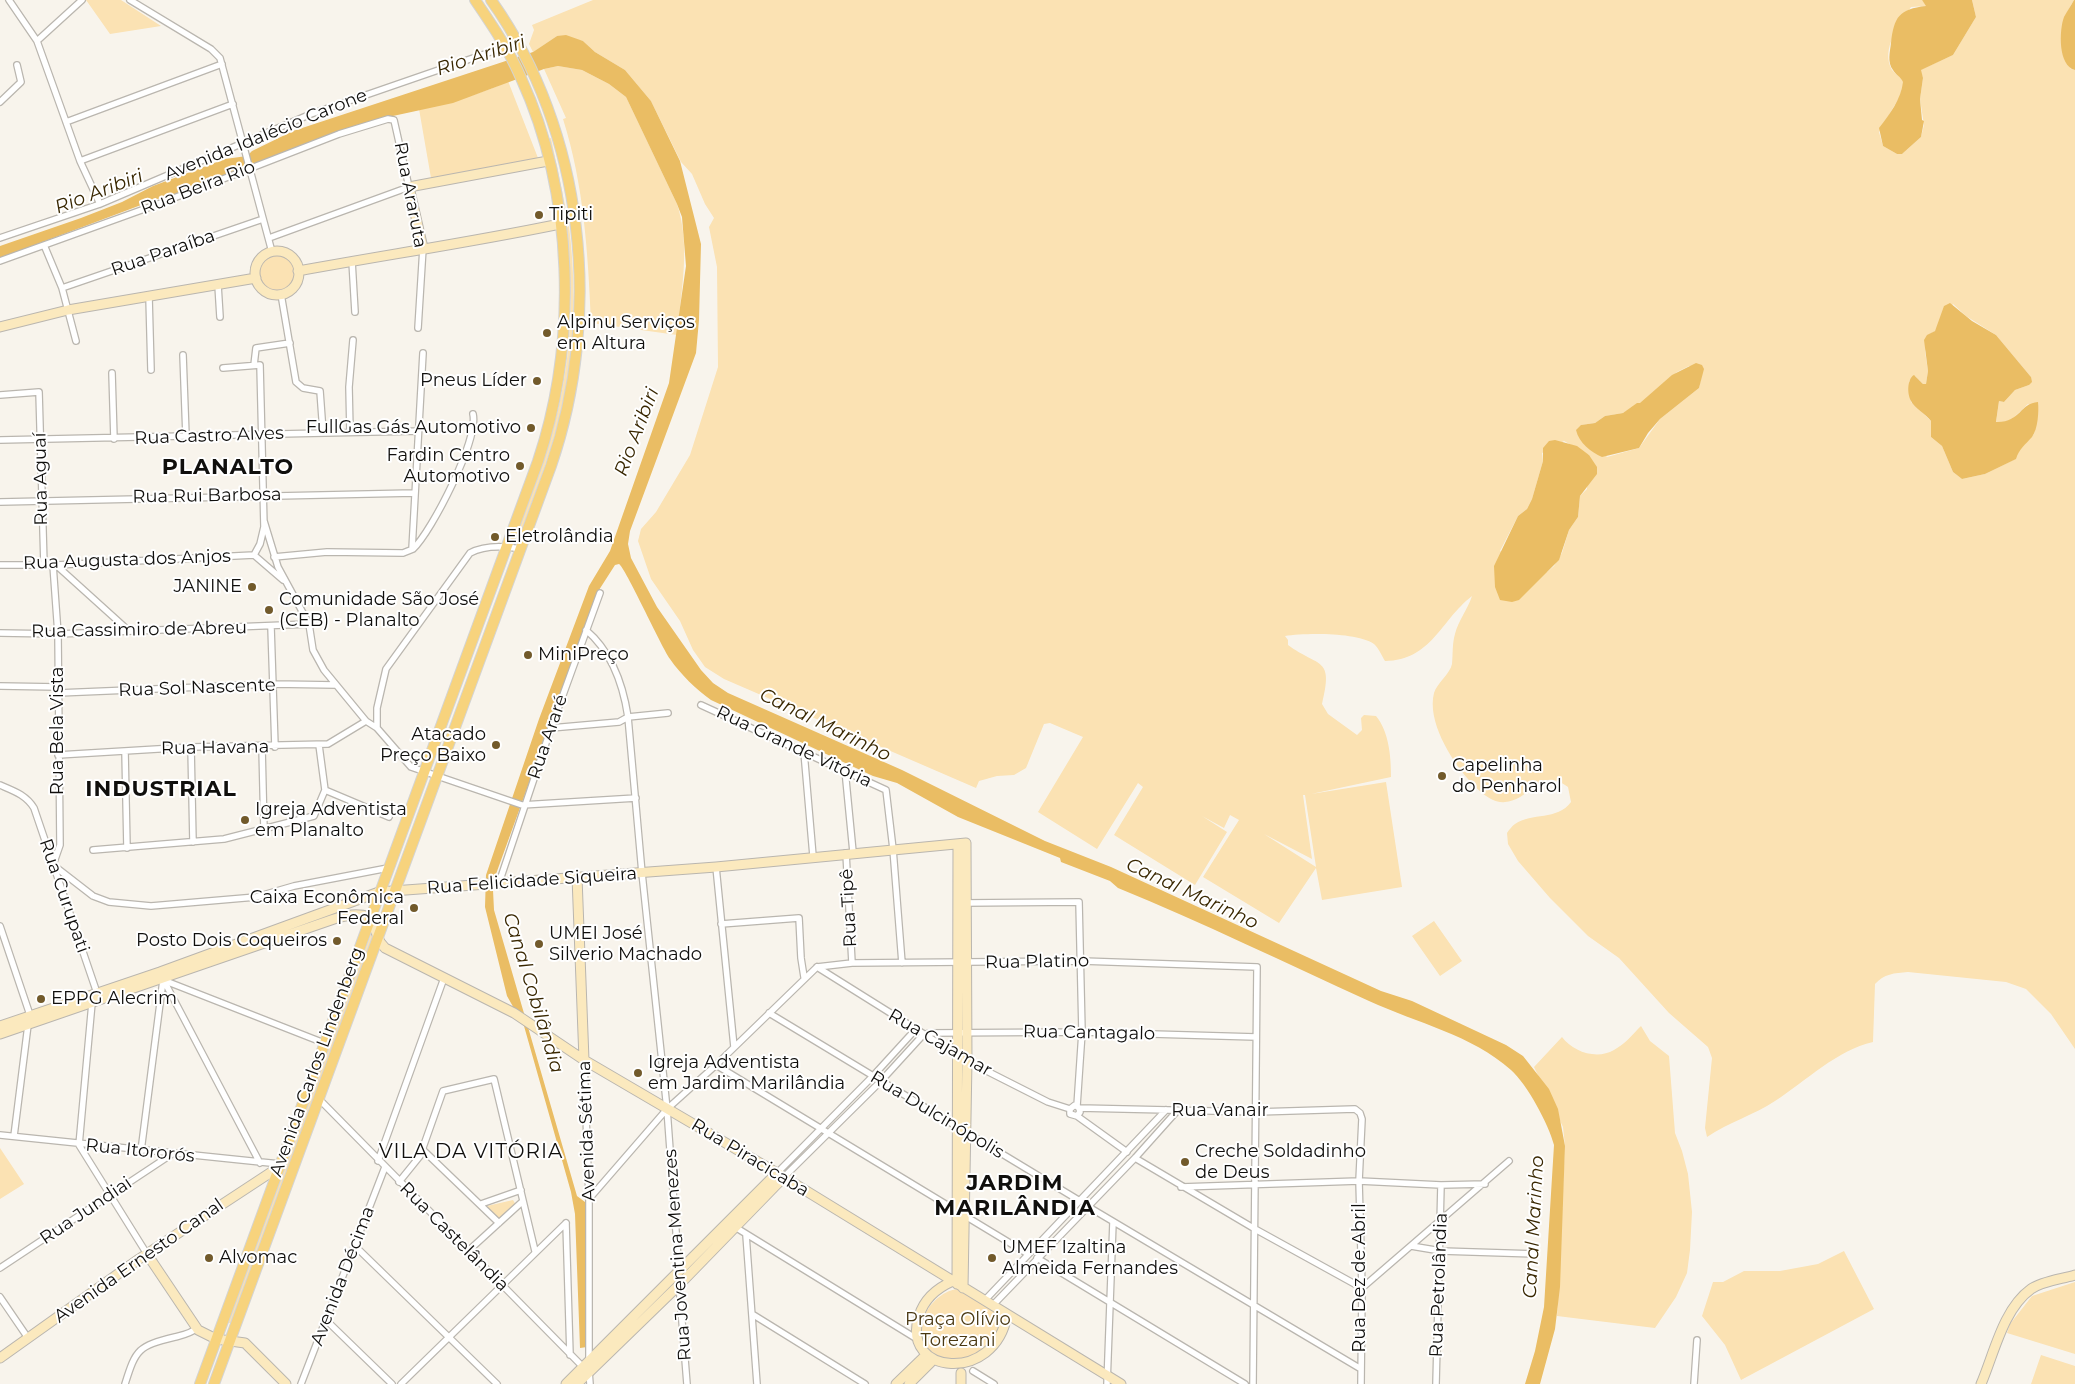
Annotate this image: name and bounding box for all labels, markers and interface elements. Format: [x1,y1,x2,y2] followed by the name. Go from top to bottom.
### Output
[433,31,529,81] water label: Rio Aribiri
[161,84,371,186] street label: Avenida Idalécio Carone
[389,140,431,250] street label: Rua Araruta
[138,156,258,220] street label: Rua Beira Rio
[52,165,146,219] water label: Rio Aribiri
[549,204,593,226] place label: Tipiti
[533,209,545,221] marker: Tipiti
[108,225,218,281] street label: Rua Paraíba
[557,312,695,354] place label: Alpinu Serviços em Altura
[541,327,553,339] marker: Alpinu Serviços em Altura
[420,370,527,392] place label: Pneus Líder
[531,375,543,387] marker: Pneus Líder
[610,385,664,479] water label: Rio Aribiri
[306,417,521,439] place label: FullGas Gás Automotivo
[525,422,537,434] marker: FullGas Gás Automotivo
[134,423,284,449] street label: Rua Castro Alves
[29,432,53,526] street label: Rua Aguaí
[386,445,510,488] place label: Fardin Centro Automotivo
[161,455,295,481] district label: PLANALTO
[514,460,526,472] marker: Fardin Centro Automotivo
[132,484,282,508] street label: Rua Rui Barbosa
[505,526,614,548] place label: Eletrolândia
[489,531,501,543] marker: Eletrolândia
[23,546,231,574] street label: Rua Augusta dos Anjos
[174,576,242,598] place label: JANINE
[246,581,258,593] marker: JANINE
[279,589,479,632] place label: Comunidade São José (CEB) - Planalto
[263,604,275,616] marker: Comunidade São José (CEB) - Planalto
[31,617,247,643] street label: Rua Cassimiro de Abreu
[538,644,629,666] place label: MiniPreço
[522,649,534,661] marker: MiniPreço
[47,667,69,795] street label: Rua Bela Vista
[118,674,276,702] street label: Rua Sol Nascente
[756,683,894,767] water label: Canal Marinho
[523,692,573,782] street label: Rua Araré
[713,701,875,793] street label: Rua Grande Vitória
[380,724,486,766] place label: Atacado Preço Baixo
[161,736,269,760] street label: Rua Havana
[490,739,502,751] marker: Atacado Preço Baixo
[1452,755,1562,798] place label: Capelinha do Penharol
[1436,770,1448,782] marker: Capelinha do Penharol
[84,777,238,803] district label: INDUSTRIAL
[255,799,407,842] place label: Igreja Adventista em Planalto
[239,814,251,826] marker: Igreja Adventista em Planalto
[34,836,94,956] street label: Rua Curupati
[1122,853,1262,935] water label: Canal Marinho
[426,863,638,899] street label: Rua Felicidade Siqueira
[836,868,862,948] street label: Rua Tipê
[250,887,404,930] place label: Caixa Econômica Federal
[408,902,420,914] marker: Caixa Econômica Federal
[498,910,568,1076] water label: Canal Cobilândia
[549,923,702,966] place label: UMEI José Silverio Machado
[136,930,327,952] place label: Posto Dois Coqueiros
[331,935,343,947] marker: Posto Dois Coqueiros
[533,938,545,950] marker: UMEI José Silverio Machado
[265,944,369,1180] street label: Avenida Carlos Lindenberg
[985,950,1089,974] street label: Rua Platino
[51,988,177,1010] place label: EPPG Alecrim
[35,993,47,1005] marker: EPPG Alecrim
[884,1005,996,1081] street label: Rua Cajamar
[1023,1021,1155,1045] street label: Rua Cantagalo
[648,1052,845,1094] place label: Igreja Adventista em Jardim Marilândia
[574,1060,600,1202] street label: Avenida Sétima
[866,1066,1008,1164] street label: Rua Dulcinópolis
[632,1067,644,1079] marker: Igreja Adventista em Jardim Marilândia
[1171,1100,1269,1122] street label: Rua Vanair
[687,1114,813,1202] street label: Rua Piracicaba
[84,1135,196,1167] street label: Rua Itororós
[377,1140,565,1164] district label: VILA DA VITÓRIA
[1195,1141,1366,1184] place label: Creche Soldadinho de Deus
[660,1148,696,1362] street label: Rua Joventina Menezes
[1519,1155,1549,1299] water label: Canal Marinho
[1179,1156,1191,1168] marker: Creche Soldadinho de Deus
[933,1171,1097,1222] district label: JARDIM MARILÂNDIA
[36,1172,136,1250] street label: Rua Jundiai
[395,1178,513,1296] street label: Rua Castelândia
[50,1194,228,1328] street label: Avenida Ernesto Canal
[306,1203,380,1349] street label: Avenida Décima
[1349,1203,1371,1353] street label: Rua Dez de Abril
[1426,1212,1452,1358] street label: Rua Petrolândia
[1002,1237,1178,1280] place label: UMEF Izaltina Almeida Fernandes
[219,1247,297,1269] place label: Alvomac
[203,1252,215,1264] marker: Alvomac
[986,1252,998,1264] marker: UMEF Izaltina Almeida Fernandes
[905,1309,1011,1352] park label: Praça Olívio Torezani

